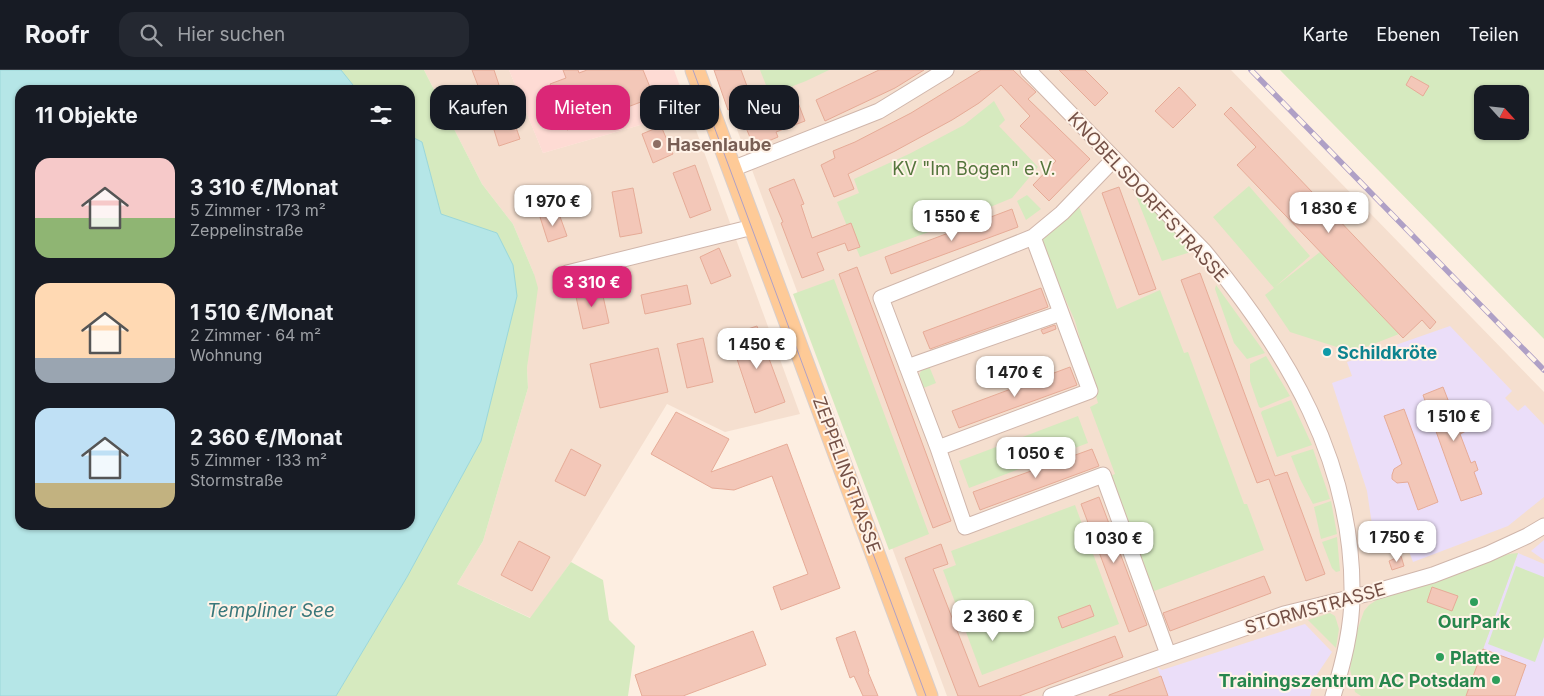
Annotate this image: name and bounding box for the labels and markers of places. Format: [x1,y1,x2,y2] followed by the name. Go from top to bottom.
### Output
[667,134,772,155] place label: Hasenlaube
[651,138,663,150] marker: Hasenlaube
[507,184,599,227] pin: 1 970 €
[1283,191,1375,234] pin: 1 830 €
[906,200,998,242] pin: 1 550 €
[546,266,638,308] pin: 3 310 €
[711,328,803,370] pin: 1 450 €
[1337,342,1437,363] place label: Schildkröte
[1321,346,1333,358] marker: Schildkröte
[969,356,1061,398] pin: 1 470 €
[1408,400,1500,442] pin: 1 510 €
[990,436,1082,479] pin: 1 050 €
[1351,520,1443,563] pin: 1 750 €
[1068,522,1160,564] pin: 1 030 €
[1468,596,1480,608] marker: OurPark
[947,600,1039,642] pin: 2 360 €
[1438,611,1511,632] place label: OurPark
[1450,647,1500,668] place label: Platte
[1434,651,1446,663] marker: Platte
[1219,670,1486,691] place label: Trainingszentrum AC Potsdam
[1490,674,1502,686] marker: Trainingszentrum AC Potsdam

